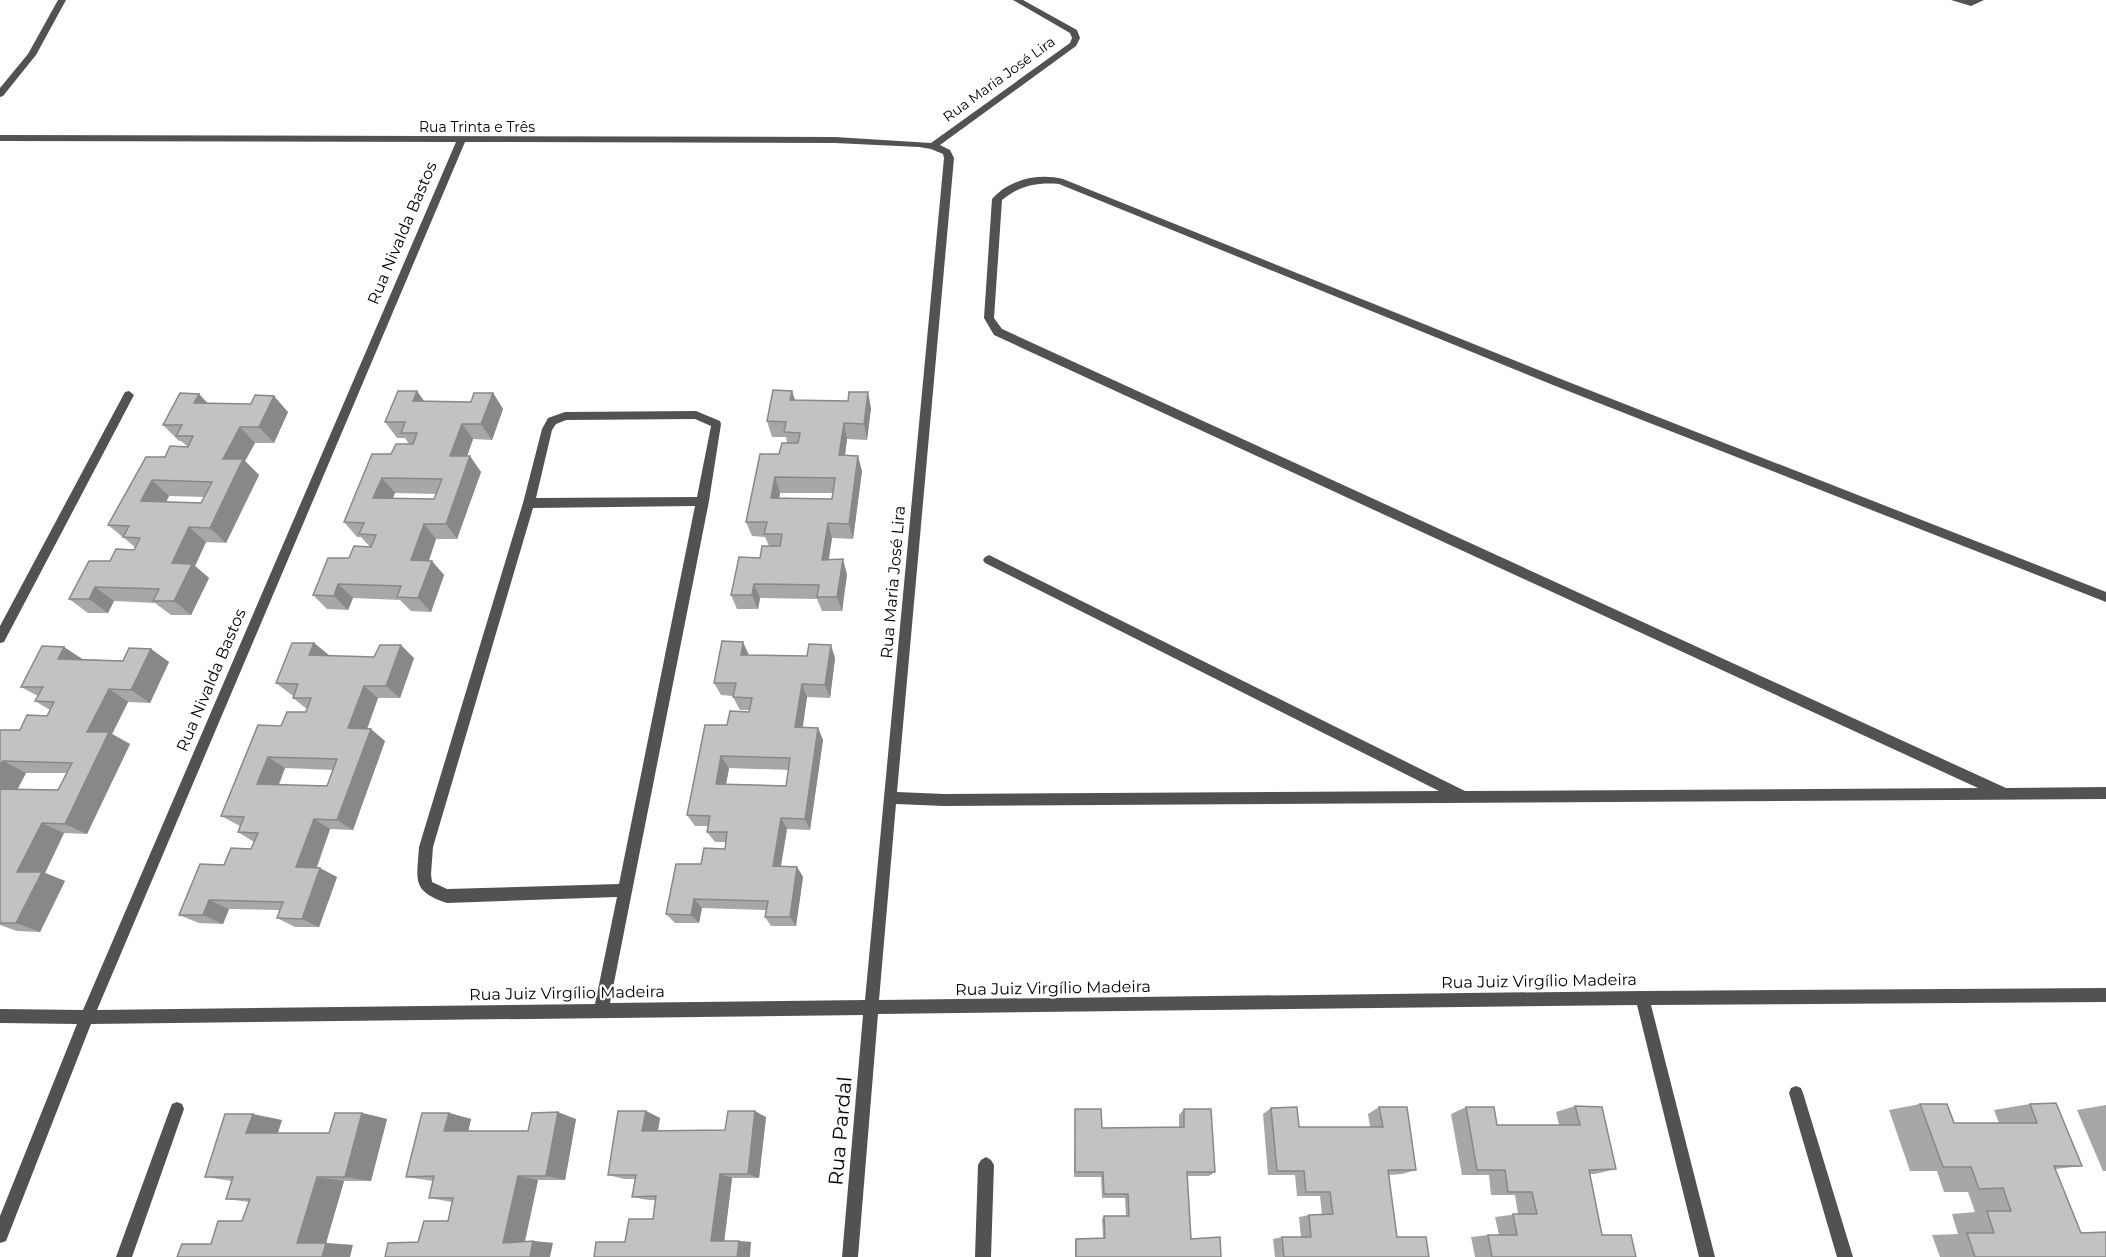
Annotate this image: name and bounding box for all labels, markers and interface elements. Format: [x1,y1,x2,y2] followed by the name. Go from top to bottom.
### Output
[939,32,1059,126] street label: Rua Maria José Lira
[419,118,535,136] street label: Rua Trinta e Três
[363,159,441,307] street label: Rua Nivalda Bastos
[877,505,909,659] street label: Rua Maria José Lira
[172,606,250,754] street label: Rua Nivalda Bastos
[1441,970,1637,992] street label: Rua Juiz Virgílio Madeira
[955,977,1151,999] street label: Rua Juiz Virgílio Madeira
[469,982,665,1004] street label: Rua Juiz Virgílio Madeira
[823,1076,857,1186] street label: Rua Pardal

